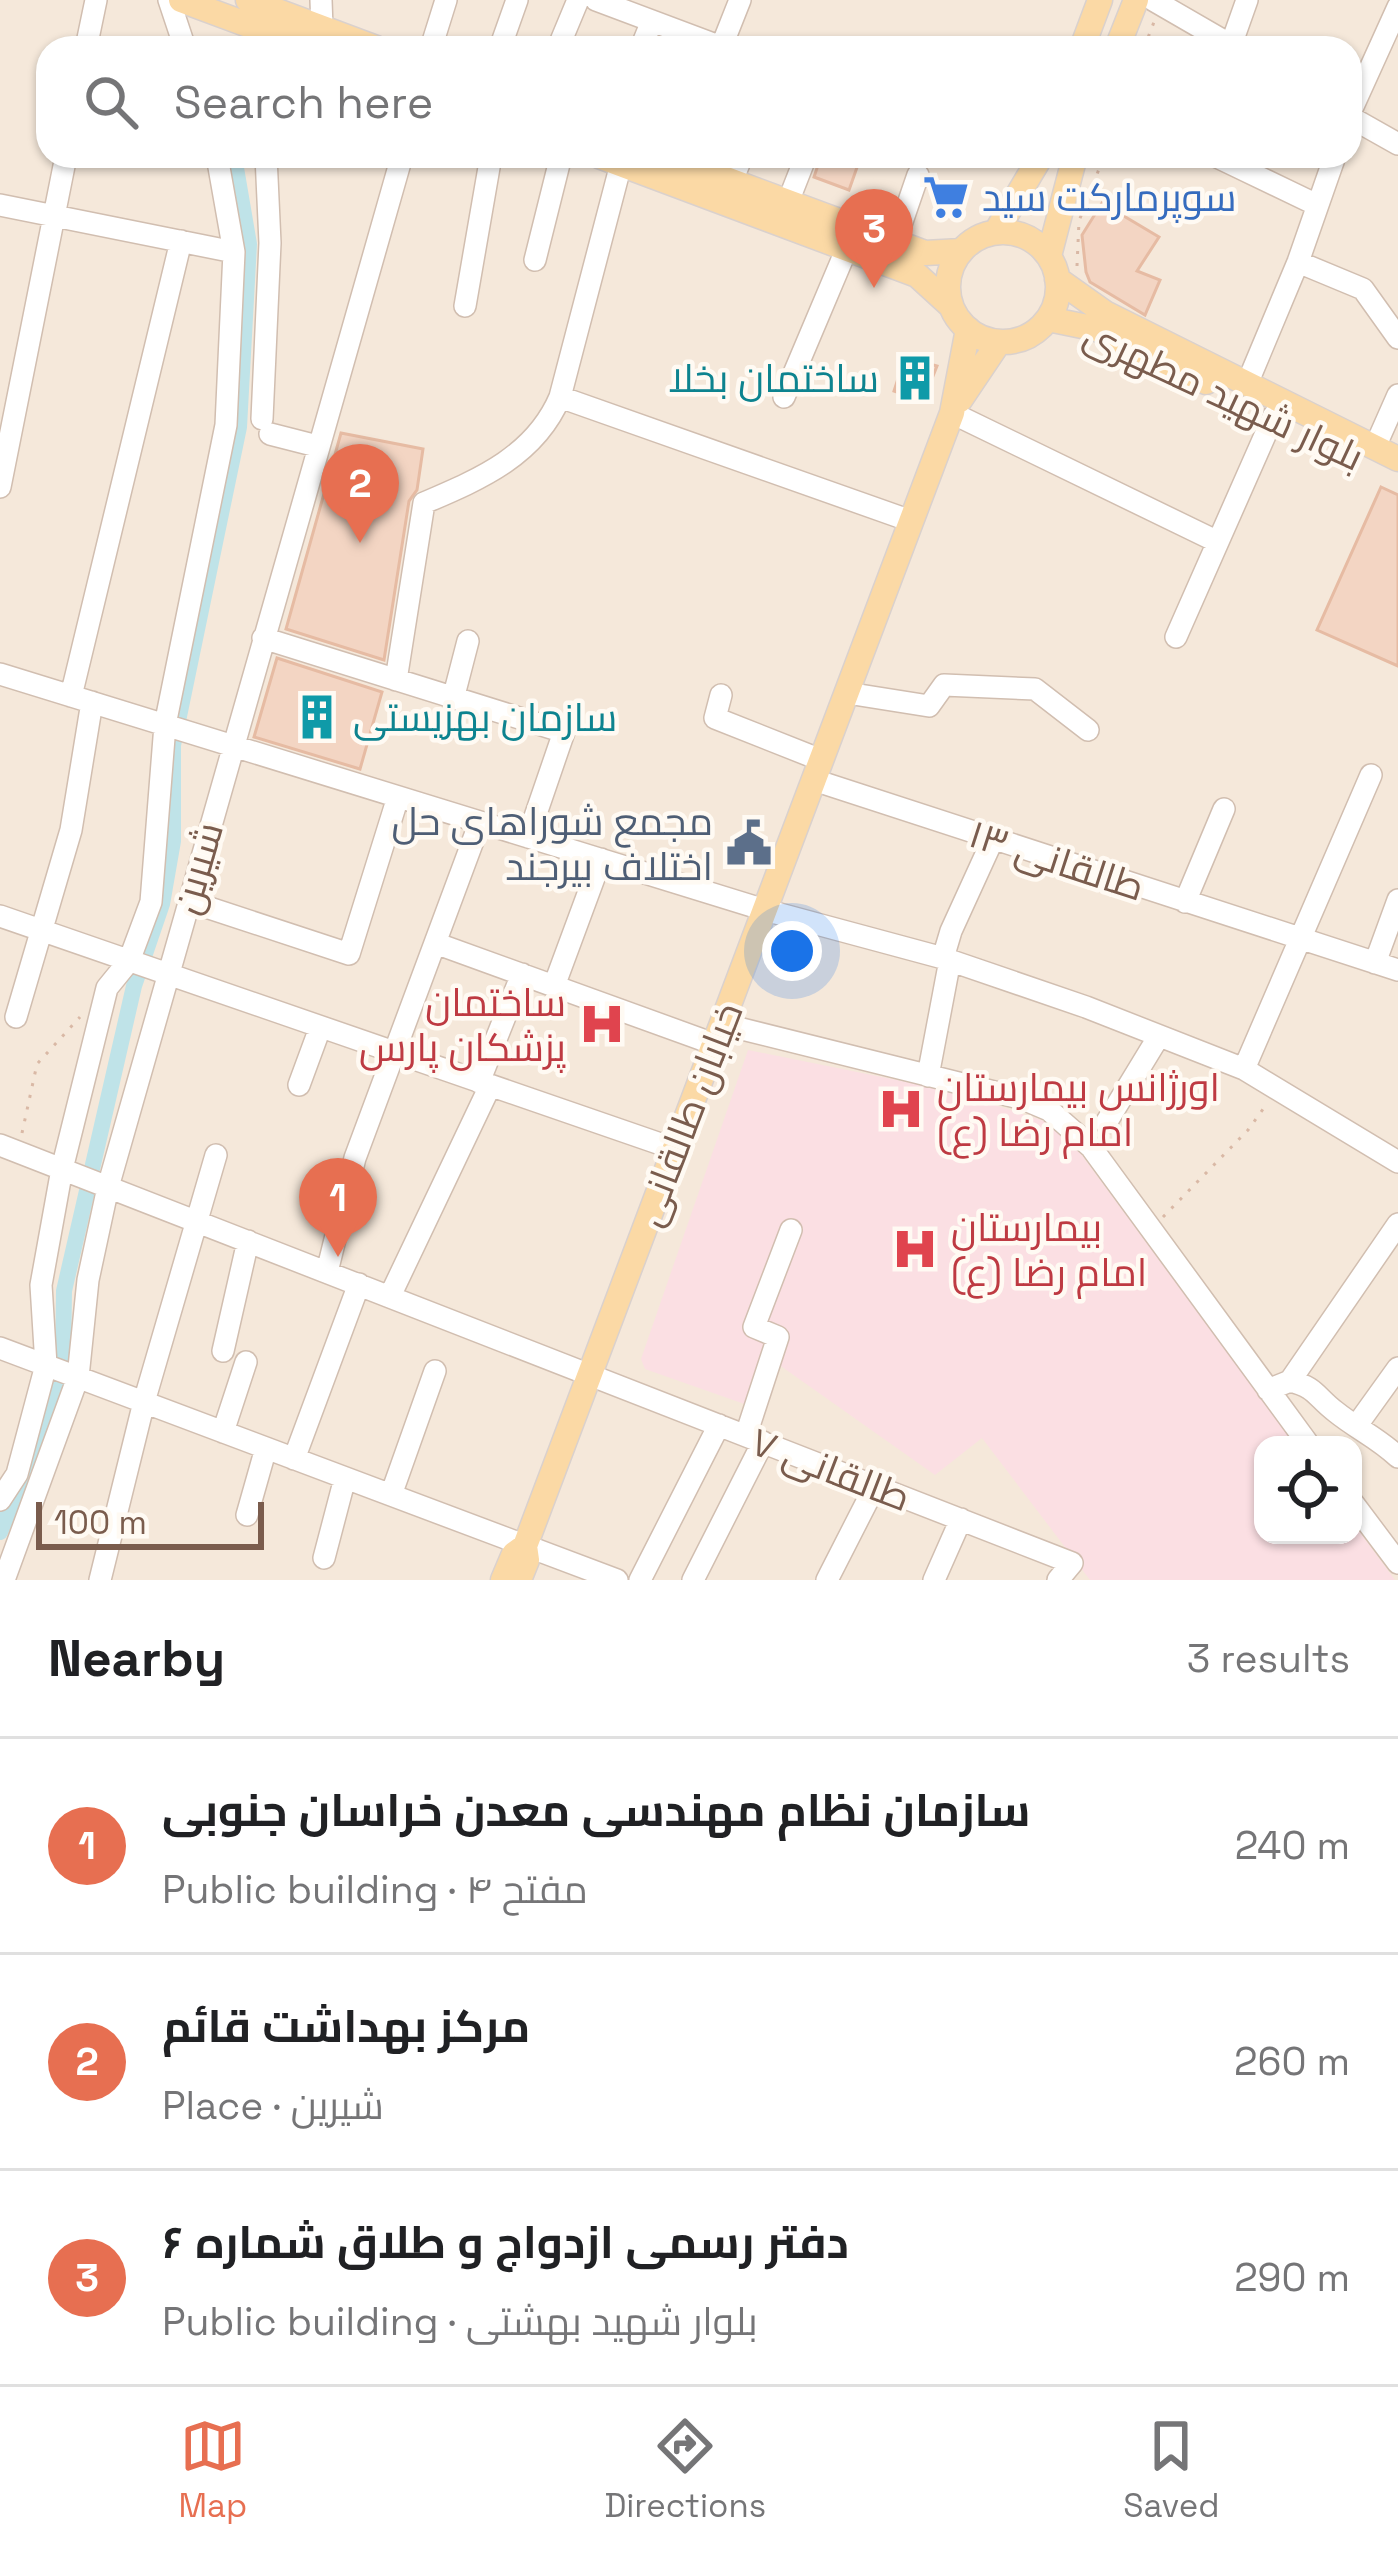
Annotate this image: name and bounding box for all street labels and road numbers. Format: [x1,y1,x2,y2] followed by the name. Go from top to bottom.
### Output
[1076,309,1371,482] street label: بلوار شهید مطهری
[963,809,1150,912] street label: طالقانی ۱۳
[161,817,234,920] street label: شیرین
[623,996,753,1233] street label: خیابان طالقانی
[744,1417,918,1522] street label: طالقانی ۷

